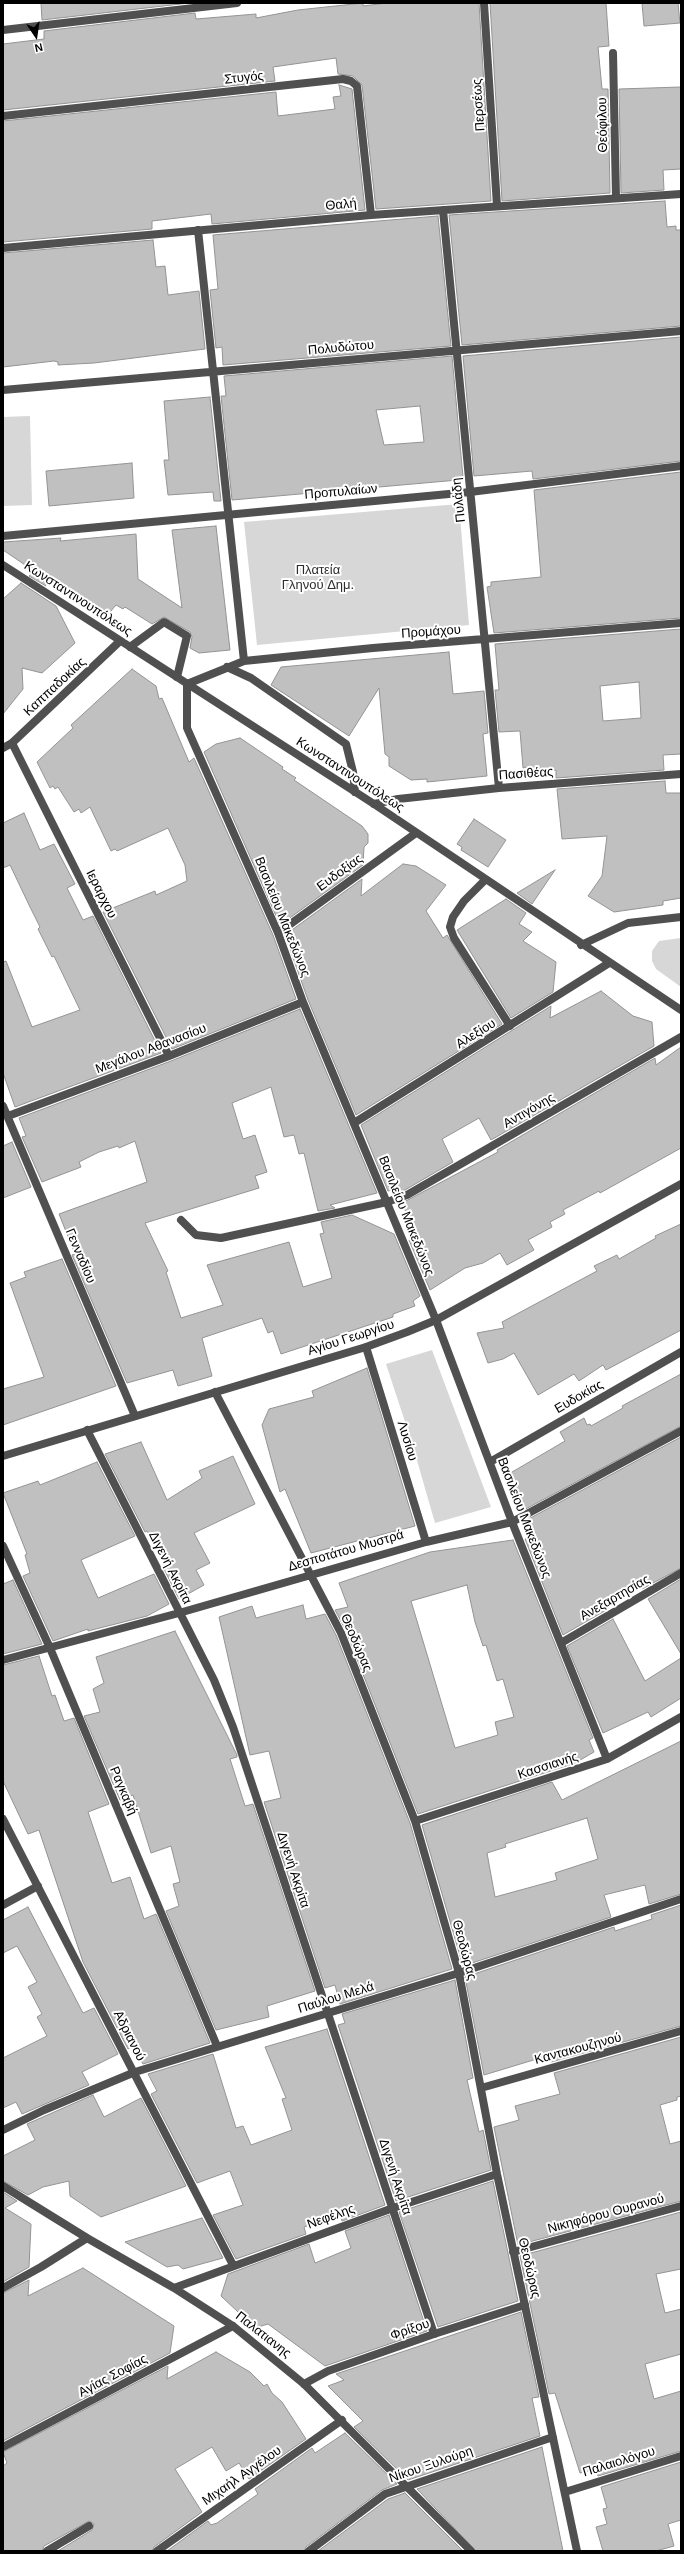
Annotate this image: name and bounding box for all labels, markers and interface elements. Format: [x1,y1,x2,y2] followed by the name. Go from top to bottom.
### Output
[16,16,56,56] north arrow
[33,41,44,54] text: N
[223,68,265,88] street label: Στυγός
[469,78,489,132] street label: Περσέως
[595,97,611,153] street label: Θεόφιλου
[325,196,357,214] street label: Θαλή
[307,337,375,359] street label: Πολυδώτου
[449,477,469,523] street label: Πυλάδη
[304,481,378,503] street label: Προπυλαίων
[21,558,135,640] street label: Κωνσταντινουπόλεως
[282,562,354,593] park label: Πλατεία Γληνού Δημ.
[401,622,461,642] street label: Προμάχου
[21,654,89,720] street label: Καππαδοκίας
[293,734,407,816] street label: Κωνσταντινουπόλεως
[498,764,554,784] street label: Πασιθέας
[314,851,366,895] street label: Ευδοξίας
[251,855,313,979] street label: Βασιλείου Μακεδώνος
[82,867,120,921] street label: Ιεραρχου
[453,1016,499,1052] street label: Αλεξίου
[93,1021,209,1077] street label: Μεγάλου Αθανασίου
[501,1090,557,1132] street label: Αντιγόνης
[375,1154,437,1278] street label: Βασιλείου Μακεδώνος
[62,1226,98,1286] street label: Γενναδίου
[306,1317,396,1359] street label: Αγίου Γεωργίου
[552,1377,606,1417] street label: Ευδοκίας
[394,1419,420,1463] street label: Λυσίου
[494,1455,554,1581] street label: Βασιλείου Μακεδώνος
[286,1527,406,1575] street label: Δεσποτάτου Μυστρά
[145,1529,195,1607] street label: Διγενή Ακρίτα
[577,1572,653,1624] street label: Ανεξαρτησίας
[337,1612,375,1674] street label: Θεοδώρας
[516,1749,580,1783] street label: Κασσιανής
[106,1764,140,1818] street label: Ραγκαβή
[273,1830,313,1910] street label: Διγενή Ακρίτα
[448,1918,480,1982] street label: Θεοδώρας
[296,1979,376,2017] street label: Παύλου Μελά
[110,2008,148,2064] street label: Αδριανού
[533,2030,623,2068] street label: Καντακουζηνού
[375,2137,415,2217] street label: Διγενή Ακρίτα
[546,2191,666,2237] street label: Νικηφόρου Ουρανού
[305,2201,357,2233] street label: Νεφέλης
[514,2236,544,2300] street label: Θεοδώρας
[232,2308,294,2362] street label: Παλατιανης
[388,2316,432,2344] street label: Φρίξου
[76,2351,150,2401] street label: Αγίας Σοφίας
[199,2443,285,2509] street label: Μιχαήλ Αγγέλου
[387,2443,475,2487] street label: Νίκου Ξυλούρη
[581,2444,657,2480] street label: Παλαιολόγου

